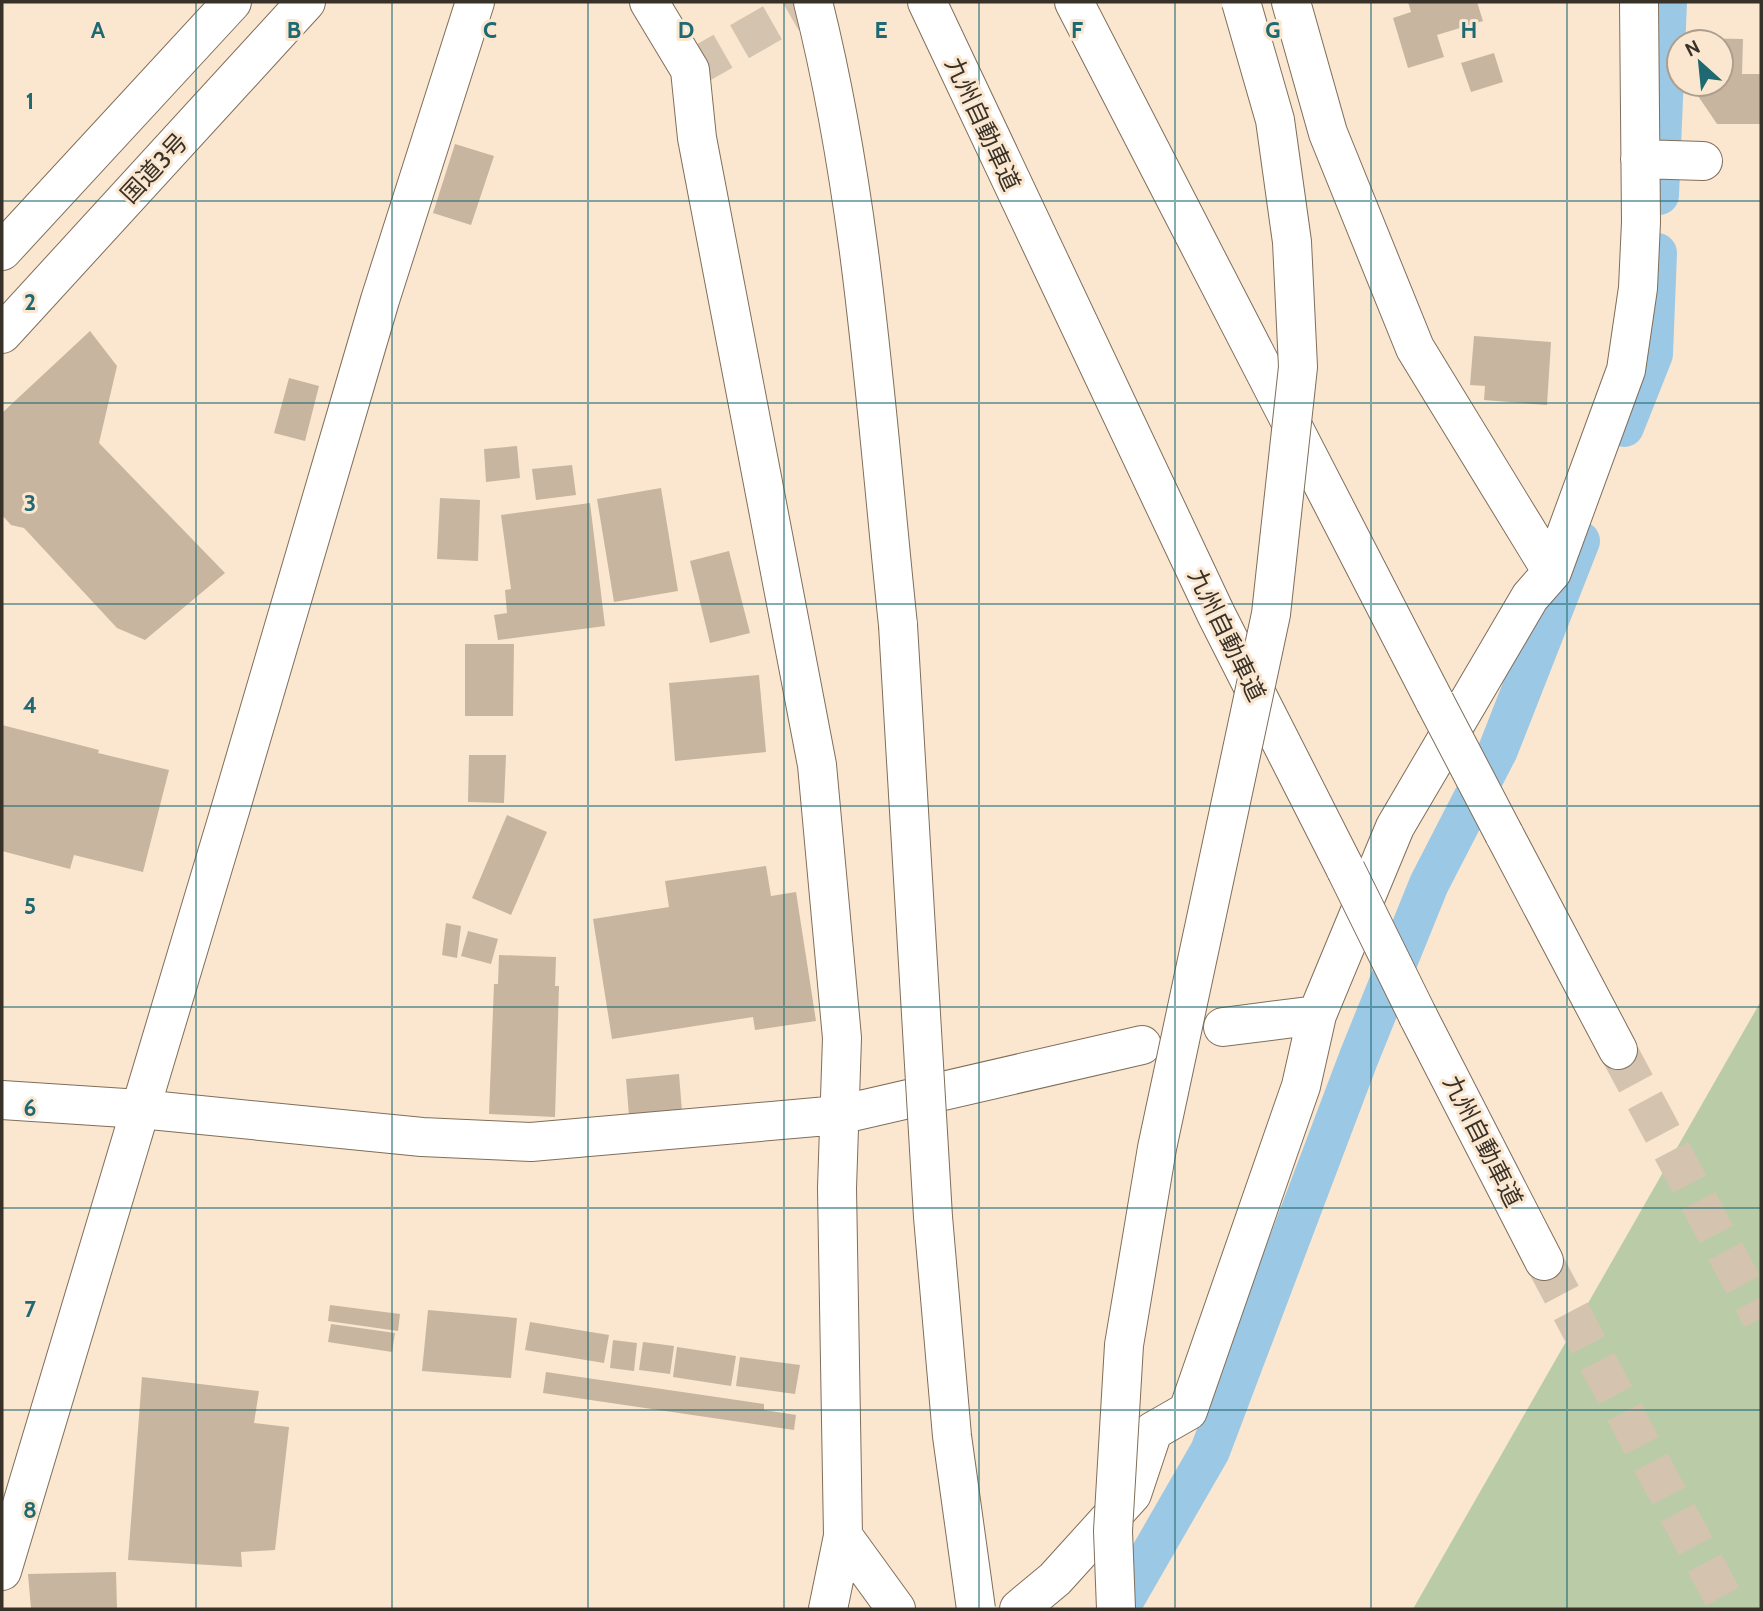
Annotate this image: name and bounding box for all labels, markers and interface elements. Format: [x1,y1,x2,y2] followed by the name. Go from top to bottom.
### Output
[91,16,106,44] text: A
[287,16,301,44] text: B
[483,16,497,44] text: C
[678,16,694,44] text: D
[874,16,888,44] text: E
[1071,16,1083,44] text: F
[1265,16,1281,44] text: G
[1461,16,1477,44] text: H
[1665,28,1735,98] north arrow
[1681,35,1704,62] text: N
[939,53,1027,195] street label: 九州自動車道
[26,87,34,115] text: 1
[114,127,194,209] street label: 国道3号
[24,288,36,316] text: 2
[24,489,36,517] text: 3
[1182,564,1272,706] street label: 九州自動車道
[23,691,37,719] text: 4
[24,892,36,920] text: 5
[1437,1070,1529,1212] street label: 九州自動車道
[24,1094,36,1122] text: 6
[24,1295,36,1323] text: 7
[23,1496,37,1524] text: 8

